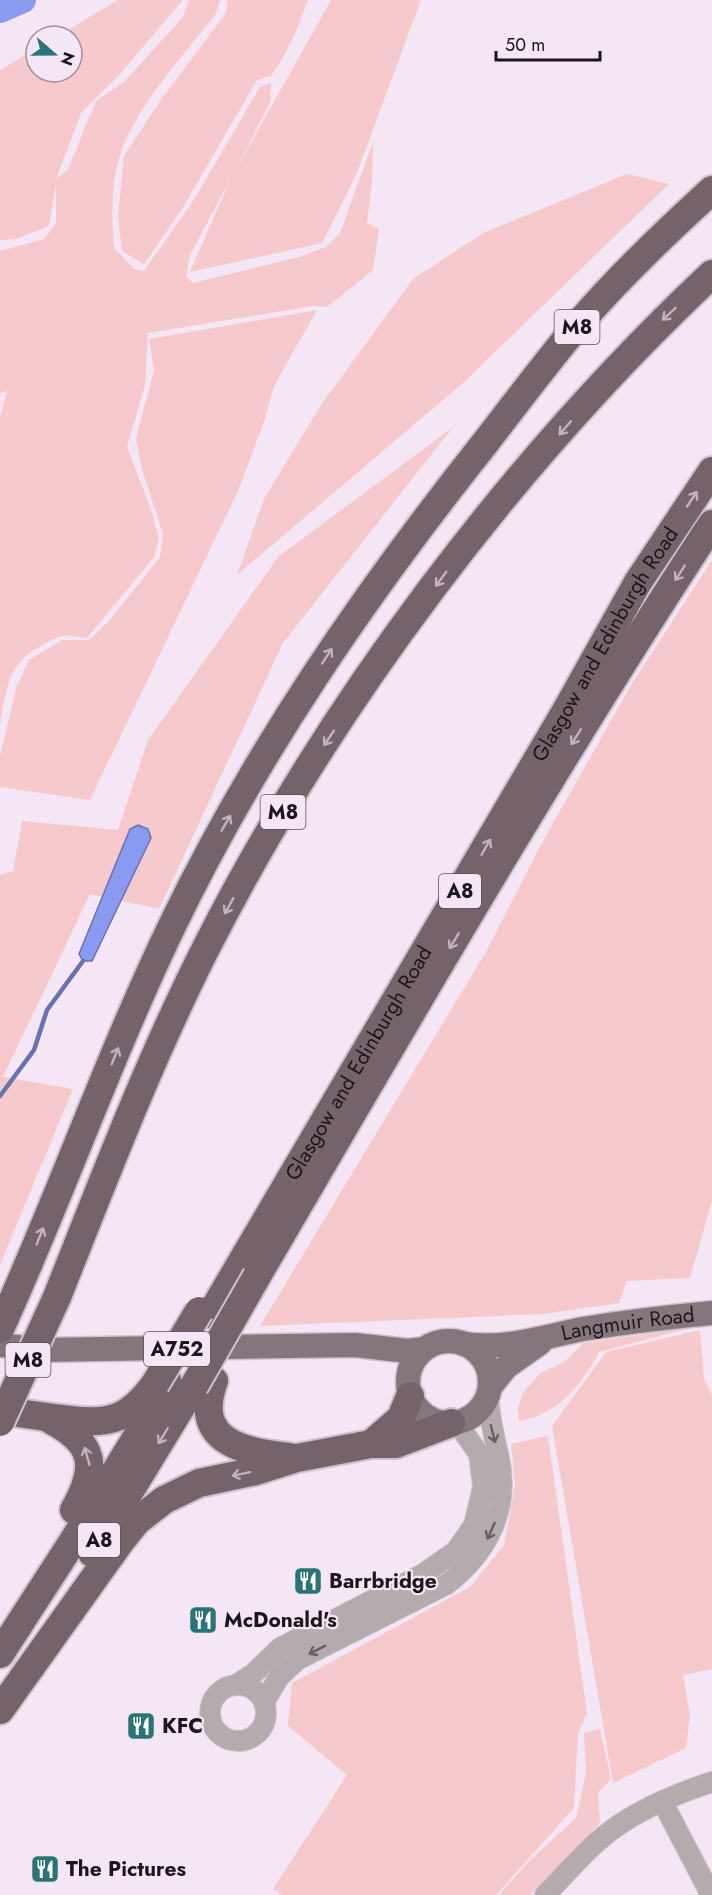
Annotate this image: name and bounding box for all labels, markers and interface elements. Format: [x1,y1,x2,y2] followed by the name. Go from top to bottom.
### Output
[24,24,84,84] north arrow
[496,24,600,62] scale bar
[505,32,545,58] text: 50 m
[55,49,81,69] text: N
[662,307,677,321] one-way arrow
[554,310,600,344] road number: M8
[558,420,571,436] one-way arrow
[686,491,698,507] one-way arrow
[524,521,686,767] street label: Glasgow and Edinburgh Road
[674,564,686,580] one-way arrow
[435,570,447,586] one-way arrow
[321,648,333,665] one-way arrow
[569,728,581,745] one-way arrow
[323,730,335,746] one-way arrow
[260,795,306,829] road number: M8
[220,815,232,832] one-way arrow
[480,839,492,856] one-way arrow
[439,874,481,908] road number: A8
[223,897,235,914] one-way arrow
[448,932,460,949] one-way arrow
[278,940,439,1186] street label: Glasgow and Edinburgh Road
[110,1047,121,1065] one-way arrow
[35,1227,46,1245] one-way arrow
[558,1300,696,1348] street label: Langmuir Road
[144,1332,210,1366] road number: A752
[6,1343,51,1377] road number: M8
[487,1425,499,1444] one-way arrow
[157,1427,169,1444] one-way arrow
[81,1447,92,1466] one-way arrow
[231,1469,250,1481] one-way arrow
[485,1522,497,1540] one-way arrow
[78,1523,120,1557] road number: A8
[292,1565,324,1597] restaurant icon: Barrbridge
[329,1566,437,1596] place label: Barrbridge
[187,1604,219,1636] restaurant icon: McDonald's
[224,1605,337,1635] place label: McDonald's
[309,1644,326,1656] one-way arrow
[125,1710,157,1742] restaurant icon: KFC
[162,1711,203,1741] place label: KFC
[29,1853,61,1885] restaurant icon: The Pictures
[66,1854,186,1884] place label: The Pictures

